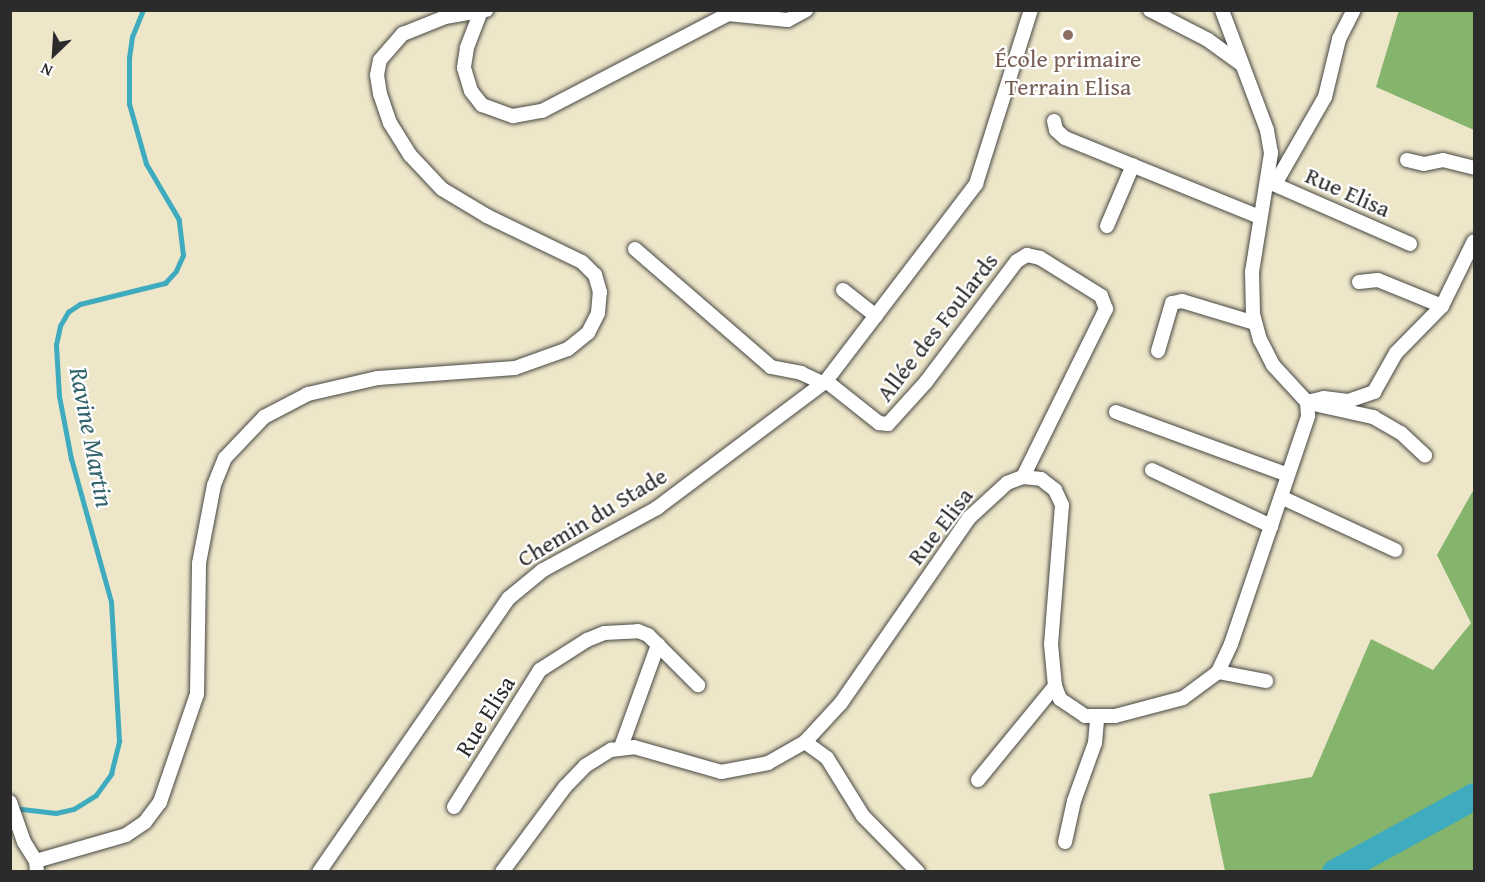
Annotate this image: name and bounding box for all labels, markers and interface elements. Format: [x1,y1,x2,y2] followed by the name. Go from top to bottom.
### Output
[24,24,84,84] north arrow
[1061,28,1075,42] marker: École primaire Terrain Elisa
[995,45,1141,101] place label: École primaire Terrain Elisa
[36,57,56,83] text: N
[1301,161,1395,223] street label: Rue Elisa
[870,247,1004,407] street label: Allée des Foulards
[63,364,121,510] water label: Ravine Martin
[512,461,672,573] street label: Chemin du Stade
[901,482,979,570] street label: Rue Elisa
[449,670,521,762] street label: Rue Elisa

